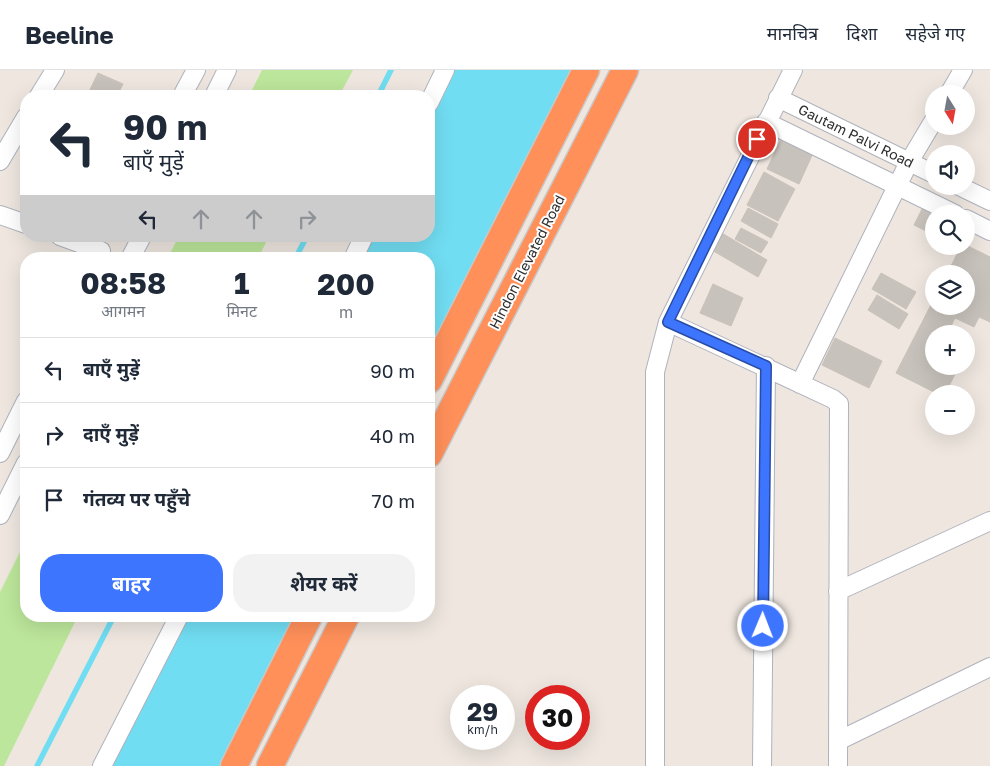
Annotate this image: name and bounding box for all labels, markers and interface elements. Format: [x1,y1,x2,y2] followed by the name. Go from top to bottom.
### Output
[25,20,114,49] text: Beeline
[767,22,818,44] text: मानचित्र
[846,22,877,44] text: दिशा
[905,22,965,44] text: सहेजे गए
[925,85,975,135] north arrow
[925,85,975,435] map controls
[796,100,917,171] street label: Gautam Palvi Road
[123,106,207,148] text: 90 m
[40,110,105,175] icon: left
[736,118,778,160] pin
[743,125,771,153] icon: arrive
[925,145,975,195] button: sound
[123,148,184,175] text: बाएँ मुड़ें
[485,192,568,332] street label: Hindon Elevated Road
[134,205,162,233] icon: left
[187,205,215,233] icon: ahead
[240,205,268,233] icon: ahead
[293,205,321,233] icon: right
[925,205,975,255] button: search
[80,265,166,301] text: 08:58
[234,265,249,301] text: 1
[925,265,975,315] button: layers
[317,266,375,302] text: 200
[101,301,145,321] text: आगमन
[226,301,257,321] text: मिनट
[339,302,353,322] text: m
[925,325,975,375] button: +
[40,356,68,384] icon: left
[83,357,140,380] text: बाएँ मुड़ें
[370,359,415,382] text: 90 m
[925,385,975,435] button: −
[40,421,68,449] icon: right
[83,422,139,445] text: दाएँ मुड़ें
[370,424,415,447] text: 40 m
[40,486,68,514] icon: arrive
[83,487,190,510] text: गंतव्य पर पहुँचे
[372,489,415,512] text: 70 m
[40,554,223,612] button: बाहर
[233,554,415,612] button: शेयर करें
[736,599,788,651] position arrow
[525,685,590,750] speed limit sign: 30
[467,696,498,727] text: 29
[467,722,498,737] text: km/h

